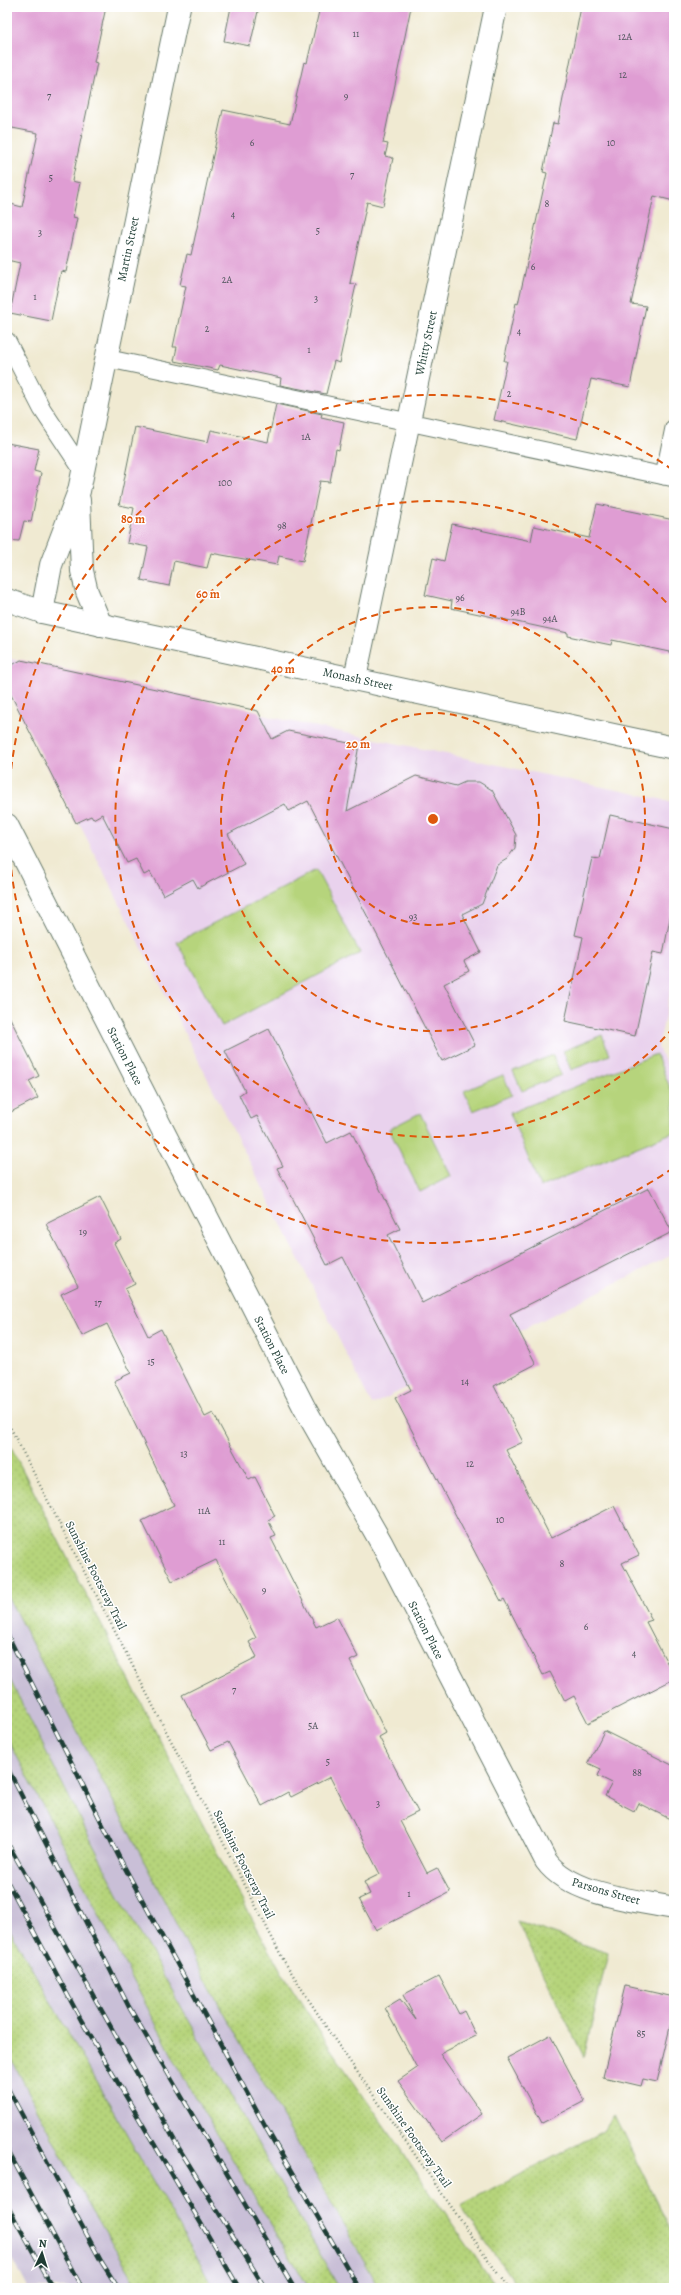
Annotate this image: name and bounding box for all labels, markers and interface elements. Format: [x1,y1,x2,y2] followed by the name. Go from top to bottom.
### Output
[353,27,360,40] house number: 11
[618,30,632,43] house number: 12A
[619,68,627,81] house number: 12
[47,89,52,102] house number: 7
[344,89,349,102] house number: 9
[250,136,255,149] house number: 6
[607,136,615,149] house number: 10
[350,168,355,181] house number: 7
[49,171,53,184] house number: 5
[545,197,550,210] house number: 8
[231,208,236,221] house number: 4
[113,215,143,283] street label: Martin Street
[316,224,320,237] house number: 5
[38,226,42,239] house number: 3
[531,260,536,273] house number: 6
[222,273,232,286] house number: 2A
[33,290,37,303] house number: 1
[314,292,318,305] house number: 3
[411,309,441,378] street label: Whitty Street
[205,322,210,335] house number: 2
[517,325,522,338] house number: 4
[307,343,311,356] house number: 1
[507,387,512,400] house number: 2
[301,430,311,443] house number: 1A
[218,476,232,489] house number: 100
[121,511,145,527] text: 80 m
[277,519,287,532] house number: 98
[196,586,220,602] text: 60 m
[455,591,465,604] house number: 96
[510,605,526,618] house number: 94B
[543,612,558,625] house number: 94A
[271,661,295,677] text: 40 m
[322,664,395,694] street label: Monash Street
[346,736,370,752] text: 20 m
[426,812,440,826] centre of rings
[409,910,417,923] house number: 93
[103,1024,147,1088] street label: Station Place
[79,1225,87,1238] house number: 19
[94,1296,103,1309] house number: 17
[250,1313,294,1377] street label: Station Place
[147,1355,155,1368] house number: 15
[461,1375,469,1388] house number: 14
[180,1447,188,1460] house number: 13
[466,1457,474,1470] house number: 12
[198,1504,210,1517] house number: 11A
[496,1513,504,1526] house number: 10
[62,1518,130,1632] street label: Sunshine Footscray Trail
[219,1535,226,1548] house number: 11
[560,1557,565,1570] house number: 8
[262,1583,267,1596] house number: 9
[404,1598,448,1662] street label: Station Place
[584,1620,589,1633] house number: 6
[632,1647,637,1660] house number: 4
[232,1683,237,1696] house number: 7
[308,1719,318,1732] house number: 5A
[326,1755,330,1768] house number: 5
[632,1766,642,1779] house number: 88
[376,1797,380,1810] house number: 3
[210,1807,278,1921] street label: Sunshine Footscray Trail
[570,1874,642,1908] street label: Parsons Street
[407,1887,411,1900] house number: 1
[636,2027,646,2040] house number: 85
[373,2083,455,2191] street label: Sunshine Footscray Trail
[22,2233,62,2273] north arrow
[38,2236,47,2251] text: N

